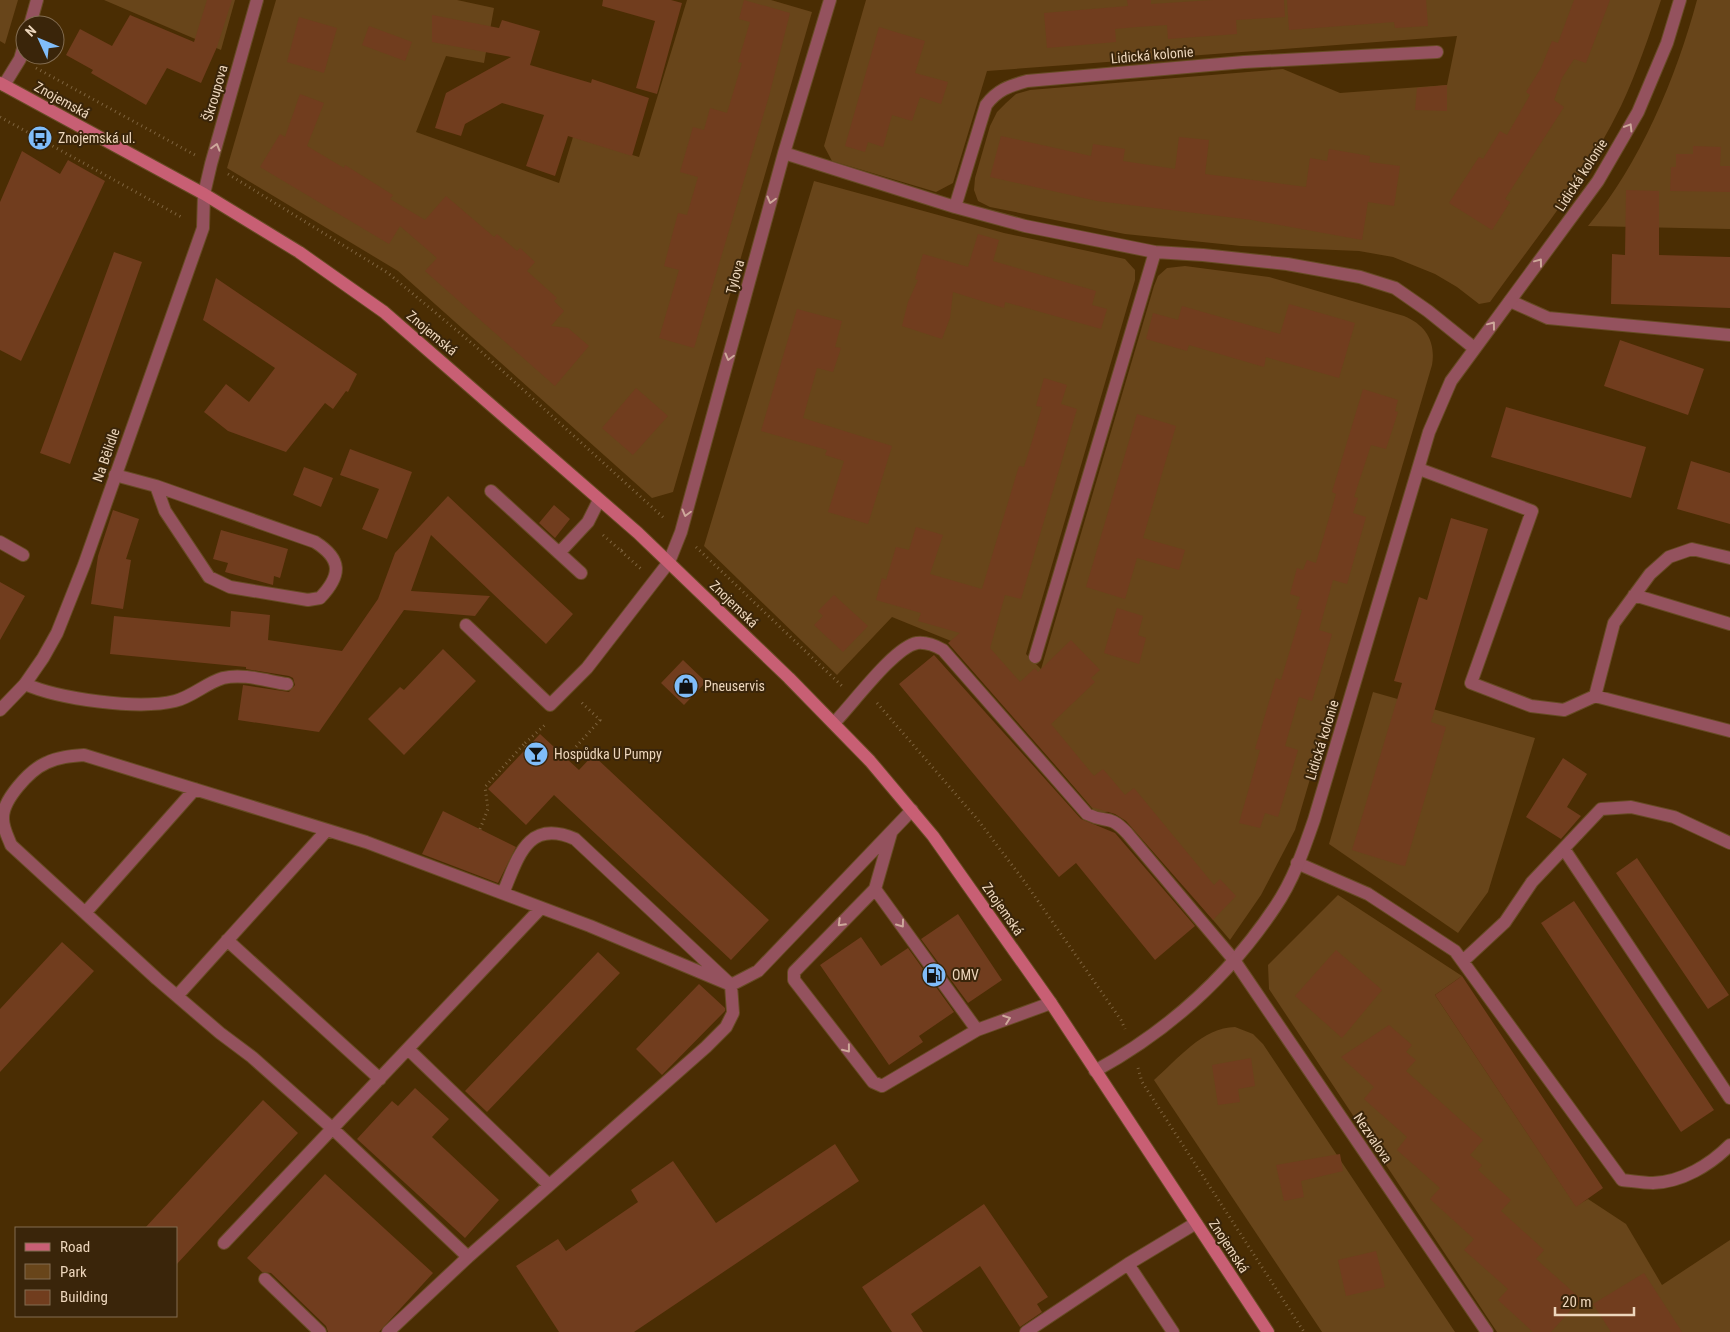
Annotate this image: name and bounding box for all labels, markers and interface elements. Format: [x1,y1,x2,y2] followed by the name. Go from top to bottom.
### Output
[15,15,65,65] north arrow
[22,22,39,40] text: N
[1110,43,1194,67] street label: Lidická kolonie
[198,63,231,123] street label: Škroupova
[32,78,92,122] street label: Znojemská
[1623,124,1633,133] one-way arrow
[27,125,53,151] bus stop icon: Znojemská ul.
[58,130,136,146] place label: Znojemská ul.
[1552,136,1611,214] street label: Lidická kolonie
[210,143,220,151] one-way arrow
[767,195,777,203] one-way arrow
[723,258,747,296] street label: Tylova
[1533,258,1542,268] one-way arrow
[404,307,460,359] street label: Znojemská
[1486,322,1494,331] one-way arrow
[724,352,734,360] one-way arrow
[89,426,123,484] street label: Na Bělidle
[681,509,691,517] one-way arrow
[707,577,761,631] street label: Znojemská
[673,673,699,699] shop icon: Pneuservis
[704,678,765,694] place label: Pneuservis
[1302,698,1342,782] street label: Lidická kolonie
[523,741,549,767] bar icon: Hospůdka U Pumpy
[554,746,662,762] place label: Hospůdka U Pumpy
[979,880,1027,938] street label: Znojemská
[838,917,847,926] one-way arrow
[895,918,904,928] one-way arrow
[921,962,947,988] fuel station icon: OMV
[952,967,979,983] place label: OMV
[1002,1015,1011,1025] one-way arrow
[842,1043,850,1052] one-way arrow
[1351,1110,1395,1166] street label: Nezvalova
[1206,1216,1252,1276] street label: Znojemská
[15,1227,178,1317] legend
[60,1238,90,1256] text: Road
[60,1263,87,1281] text: Park
[1555,1284,1634,1316] scale bar
[60,1288,108,1306] text: Building
[1562,1293,1592,1311] text: 20 m

